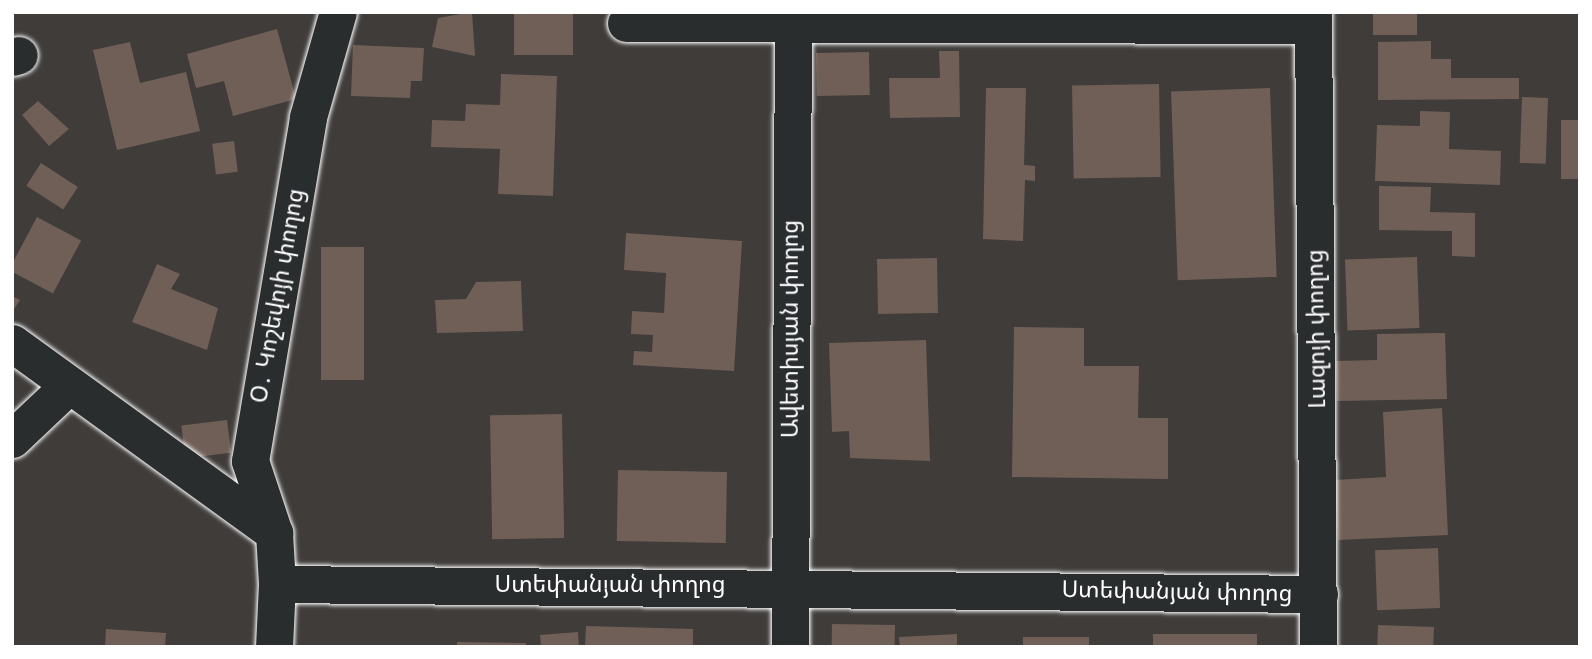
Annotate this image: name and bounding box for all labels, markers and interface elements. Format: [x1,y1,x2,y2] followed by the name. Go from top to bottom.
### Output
[246,187,310,405] street label: Օ․ Կոշեվոյի փողոց
[777,220,805,438] street label: Ավետիսյան փողոց
[1302,249,1332,409] street label: Լազոյի փողոց
[494,571,726,599] street label: Ստեփանյան փողոց
[1061,576,1293,608] street label: Ստեփանյան փողոց

